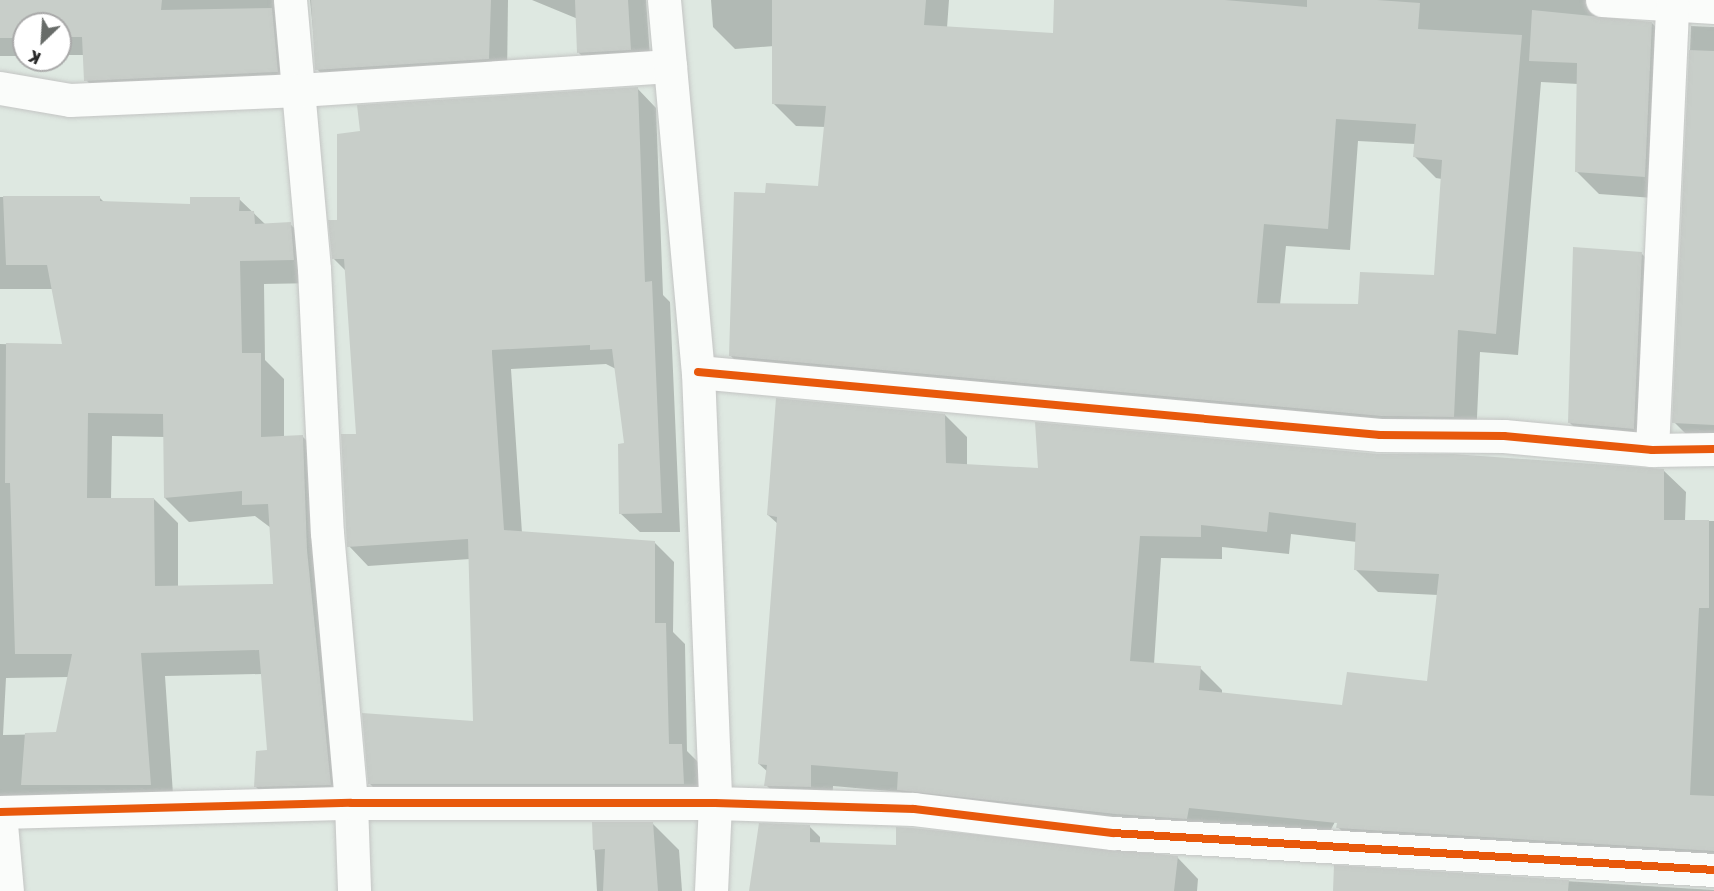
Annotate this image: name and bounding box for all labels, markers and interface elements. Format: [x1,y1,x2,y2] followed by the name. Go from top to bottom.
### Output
[12,12,72,72] north arrow
[26,46,44,68] text: K

